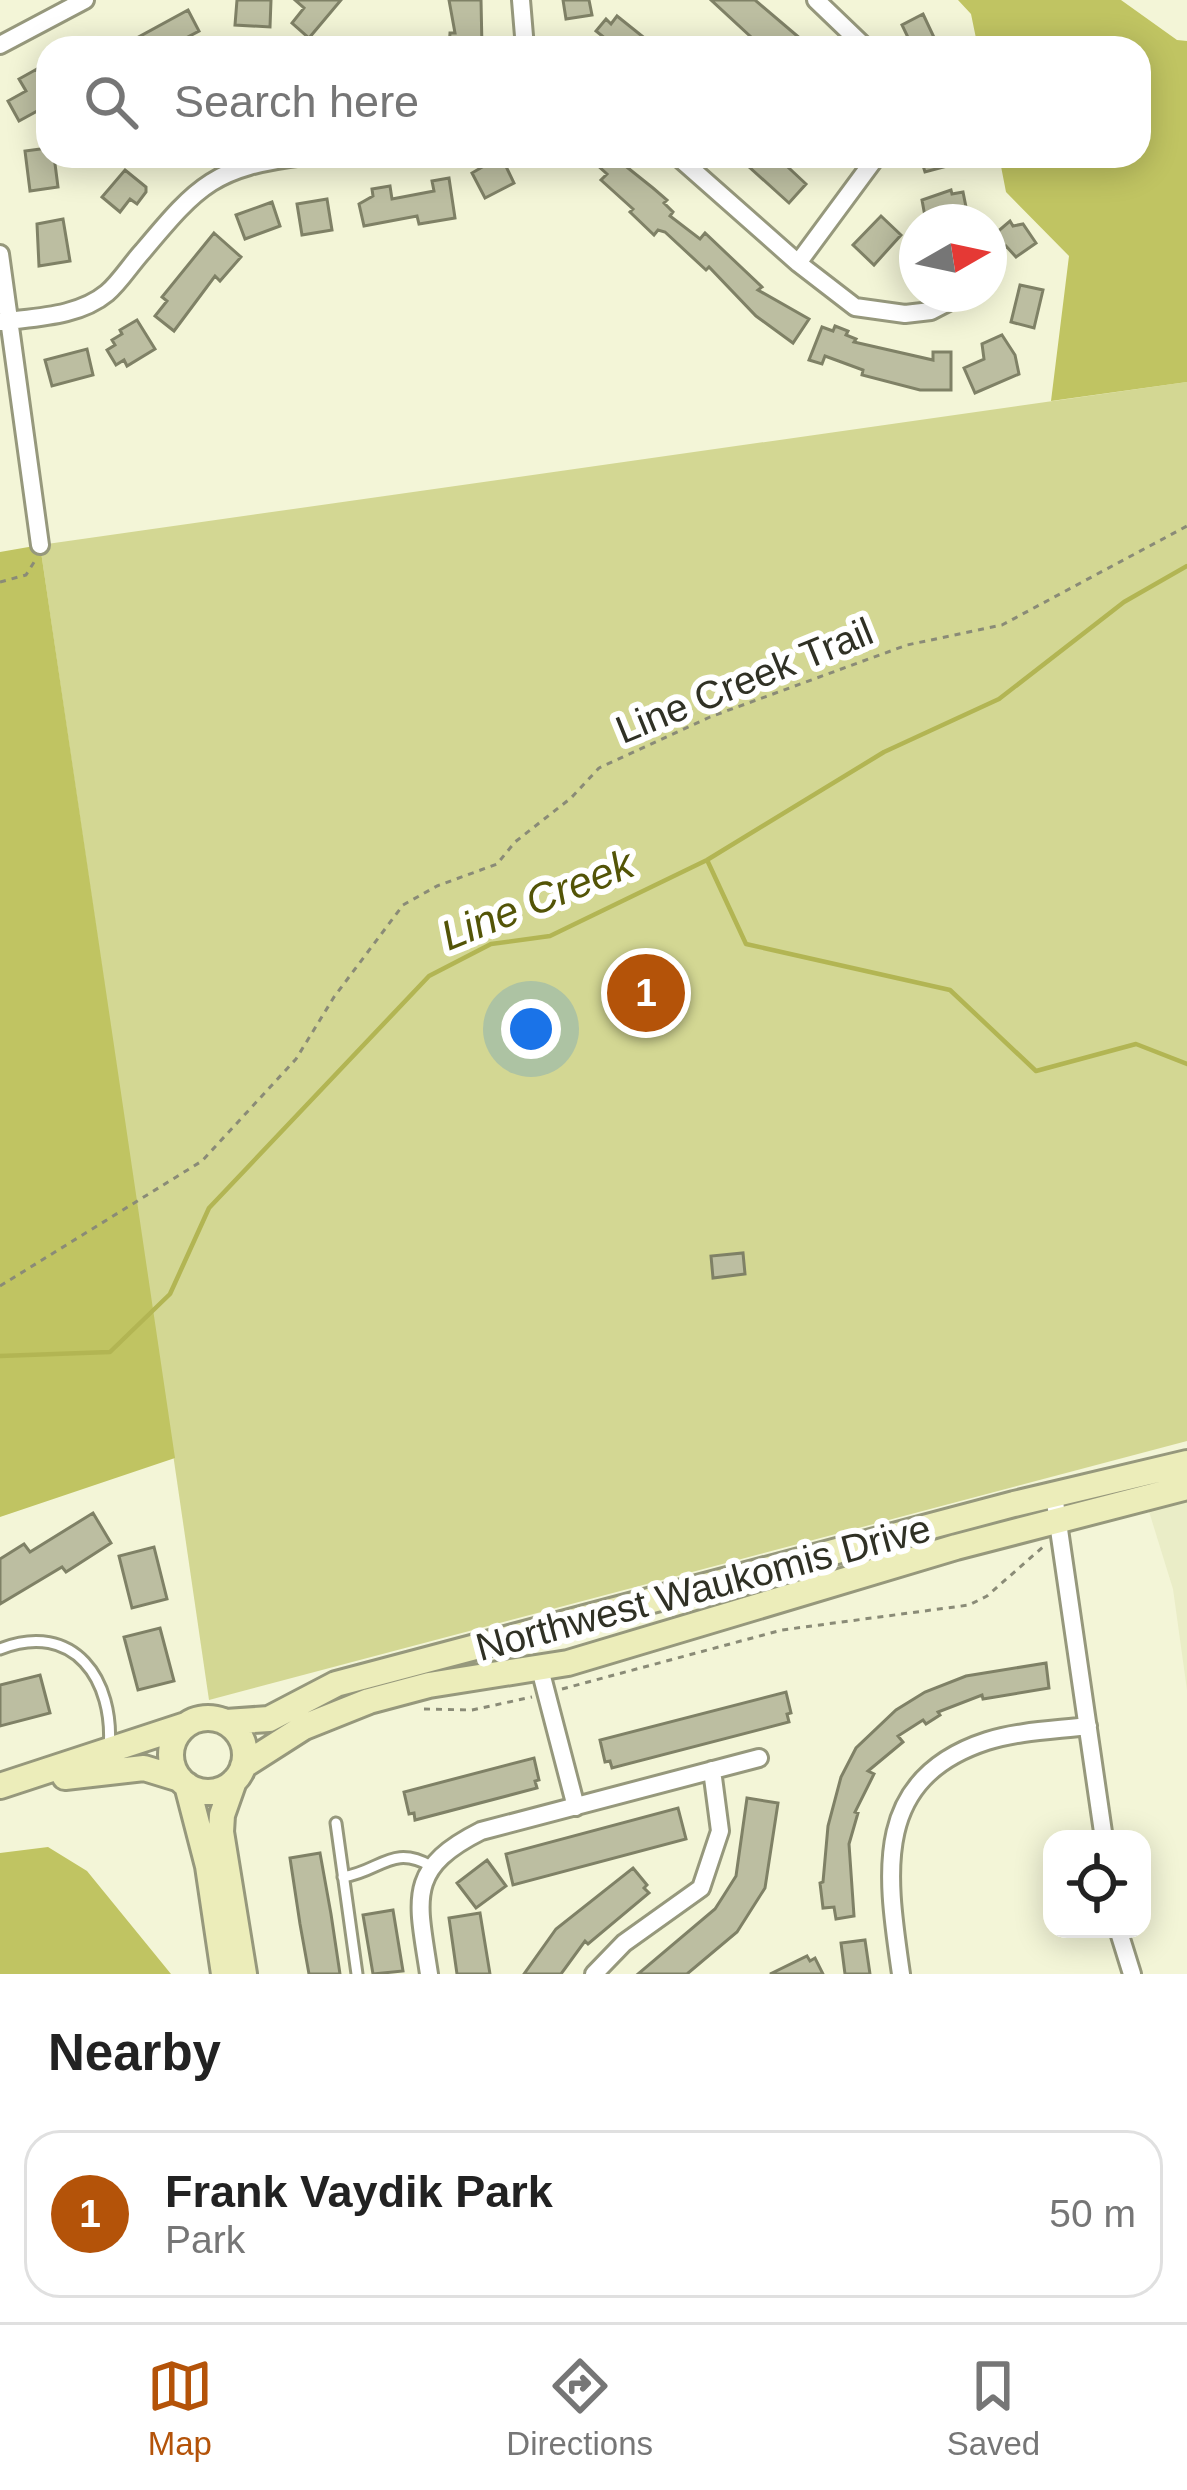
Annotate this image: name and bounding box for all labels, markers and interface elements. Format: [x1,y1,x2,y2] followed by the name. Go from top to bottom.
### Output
[36,36,1151,168] search box
[78,69,144,135] icon: search
[174,76,419,127] text: Search here
[899,204,1007,312] north arrow
[610,609,879,752] street label: Line Creek Trail
[434,839,642,959] water label: Line Creek
[607,948,685,1038] pin: 1
[501,999,561,1059] your location
[471,1506,935,1669] street label: Northwest Waukomis Drive
[1043,1830,1151,1938] map controls
[1043,1830,1151,1938] button: locate
[48,2024,221,2081] text: Nearby
[165,2166,553,2217] text: Frank Vaydik Park
[79,2192,101,2235] text: 1
[1049,2192,1136,2235] text: 50 m
[165,2218,245,2261] text: Park
[147,2353,213,2463] tab: Map
[506,2353,653,2463] tab: Directions
[947,2353,1040,2463] tab: Saved

